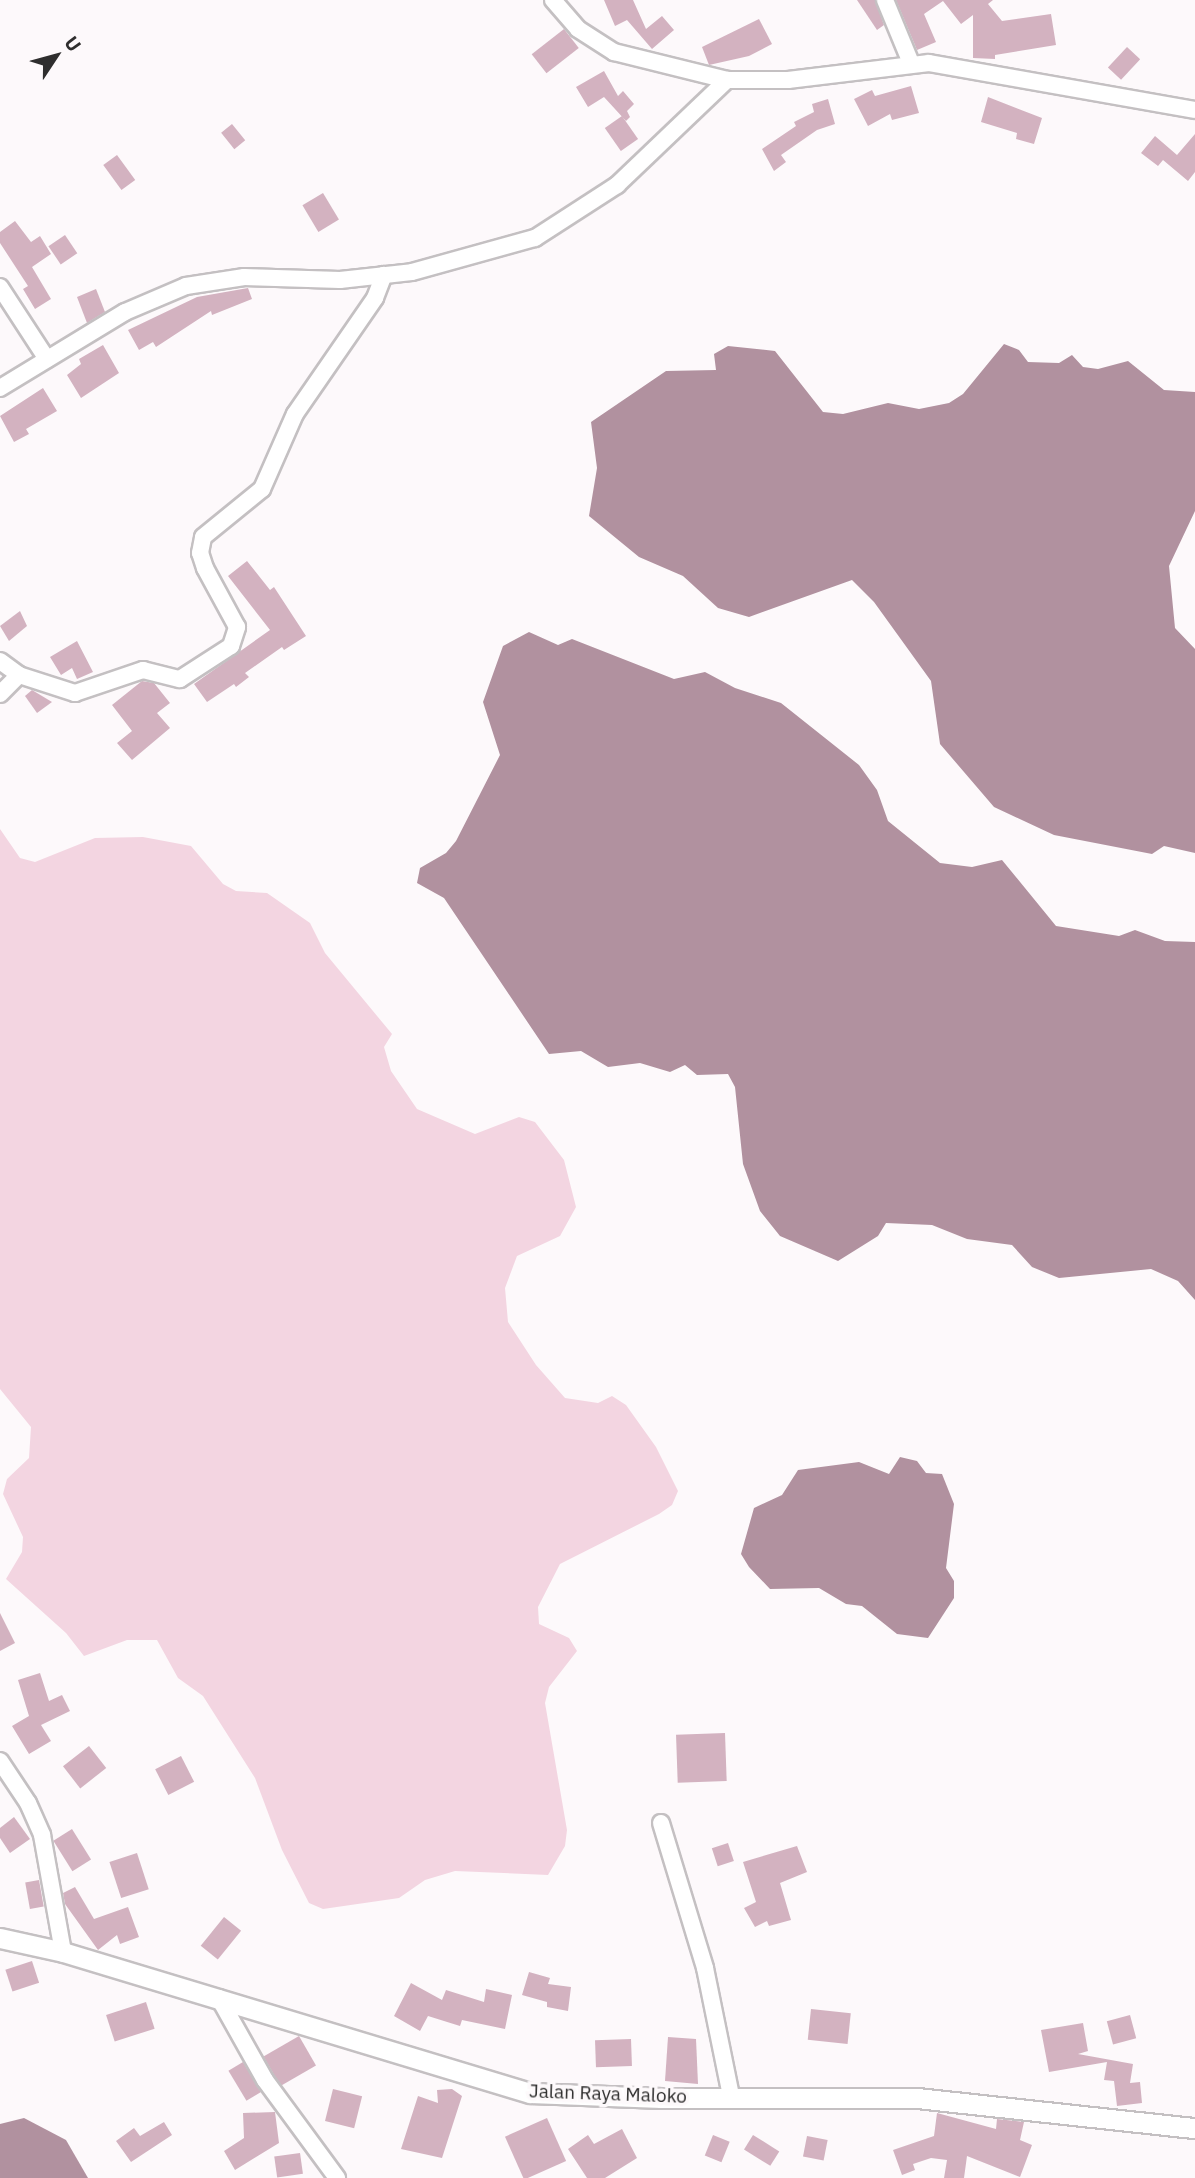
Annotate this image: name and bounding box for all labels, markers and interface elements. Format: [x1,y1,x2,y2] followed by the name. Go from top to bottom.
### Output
[21,21,91,91] north arrow
[59,31,87,56] text: U
[529,2080,687,2108] street label: Jalan Raya Maloko

